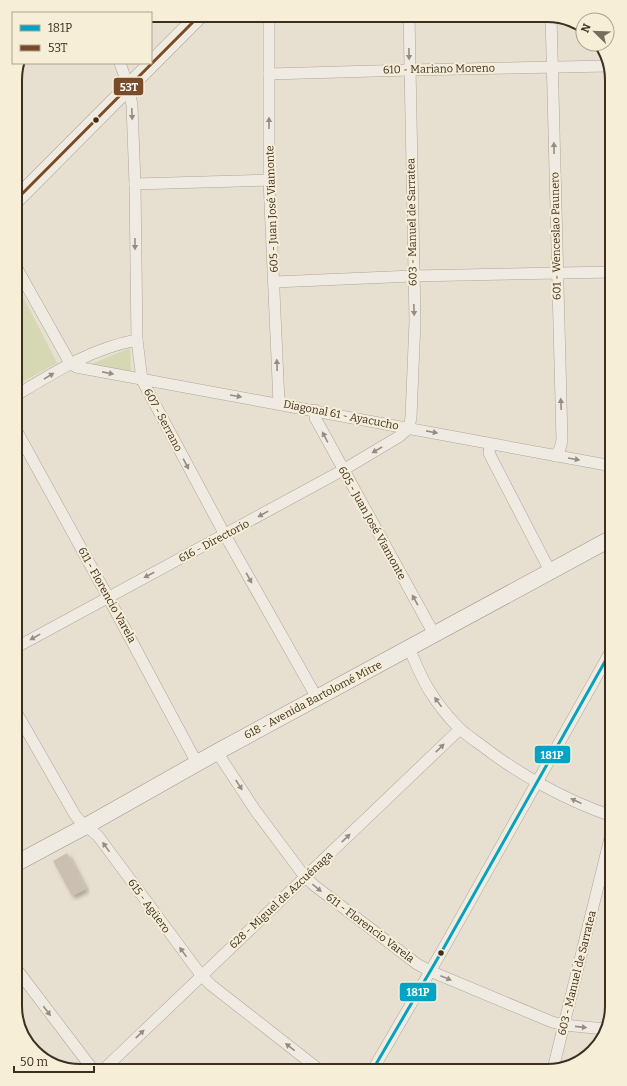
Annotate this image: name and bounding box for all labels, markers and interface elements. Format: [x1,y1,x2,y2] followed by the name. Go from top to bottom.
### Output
[12,12,152,64] legend
[575,12,615,52] north arrow
[48,21,72,35] text: 181P
[579,21,594,35] text: N
[48,41,67,55] text: 53T
[406,48,412,61] one-way arrow
[383,62,495,76] street label: 610 - Mariano Moreno
[113,77,144,96] line badge: 53T
[120,81,138,94] text: 53T
[129,108,136,120] one-way arrow
[91,115,101,125] unlabelled marker
[266,116,272,129] one-way arrow
[551,141,557,154] one-way arrow
[263,145,281,273] street label: 605 - Juan José Viamonte
[404,158,420,286] street label: 603 - Manuel de Sarratea
[548,172,564,300] street label: 601 - Wenceslao Paunero
[132,238,138,251] one-way arrow
[411,304,418,316] one-way arrow
[274,358,281,371] one-way arrow
[101,370,114,376] one-way arrow
[43,373,55,380] one-way arrow
[141,386,185,454] street label: 607 - Serrano
[229,393,242,399] one-way arrow
[282,397,400,433] street label: Diagonal 61 - Ayacucho
[558,397,564,410] one-way arrow
[426,430,438,436] one-way arrow
[322,432,329,443] one-way arrow
[371,446,383,453] one-way arrow
[568,456,580,462] one-way arrow
[183,458,190,470] one-way arrow
[335,464,409,582] street label: 605 - Juan José Viamonte
[258,510,269,517] one-way arrow
[176,517,252,565] street label: 616 - Directorio
[75,545,139,645] street label: 611 - Florencio Varela
[143,572,155,579] one-way arrow
[245,572,252,584] one-way arrow
[412,595,419,606] one-way arrow
[29,634,41,641] one-way arrow
[242,658,384,742] street label: 618 - Avenida Bartolomé Mitre
[434,697,442,707] one-way arrow
[434,744,445,753] one-way arrow
[534,745,571,764] line badge: 181P
[541,749,564,762] text: 181P
[235,779,242,791] one-way arrow
[570,798,582,804] one-way arrow
[341,834,350,843] one-way arrow
[102,842,110,852] one-way arrow
[227,849,335,951] street label: 628 - Miguel de Azcuénaga
[125,876,173,936] street label: 615 - Agüero
[312,883,323,892] one-way arrow
[323,890,417,966] street label: 611 - Florencio Varela
[555,909,599,1037] street label: 603 - Manuel de Sarratea
[179,946,187,957] one-way arrow
[436,948,446,958] unlabelled marker
[441,976,453,982] one-way arrow
[399,982,437,1002] line badge: 181P
[407,986,430,999] text: 181P
[43,1005,52,1016] one-way arrow
[575,1024,587,1030] one-way arrow
[135,1029,145,1039] one-way arrow
[284,1043,295,1051] one-way arrow
[14,1048,94,1074] scale bar
[20,1055,49,1069] text: 50 m

